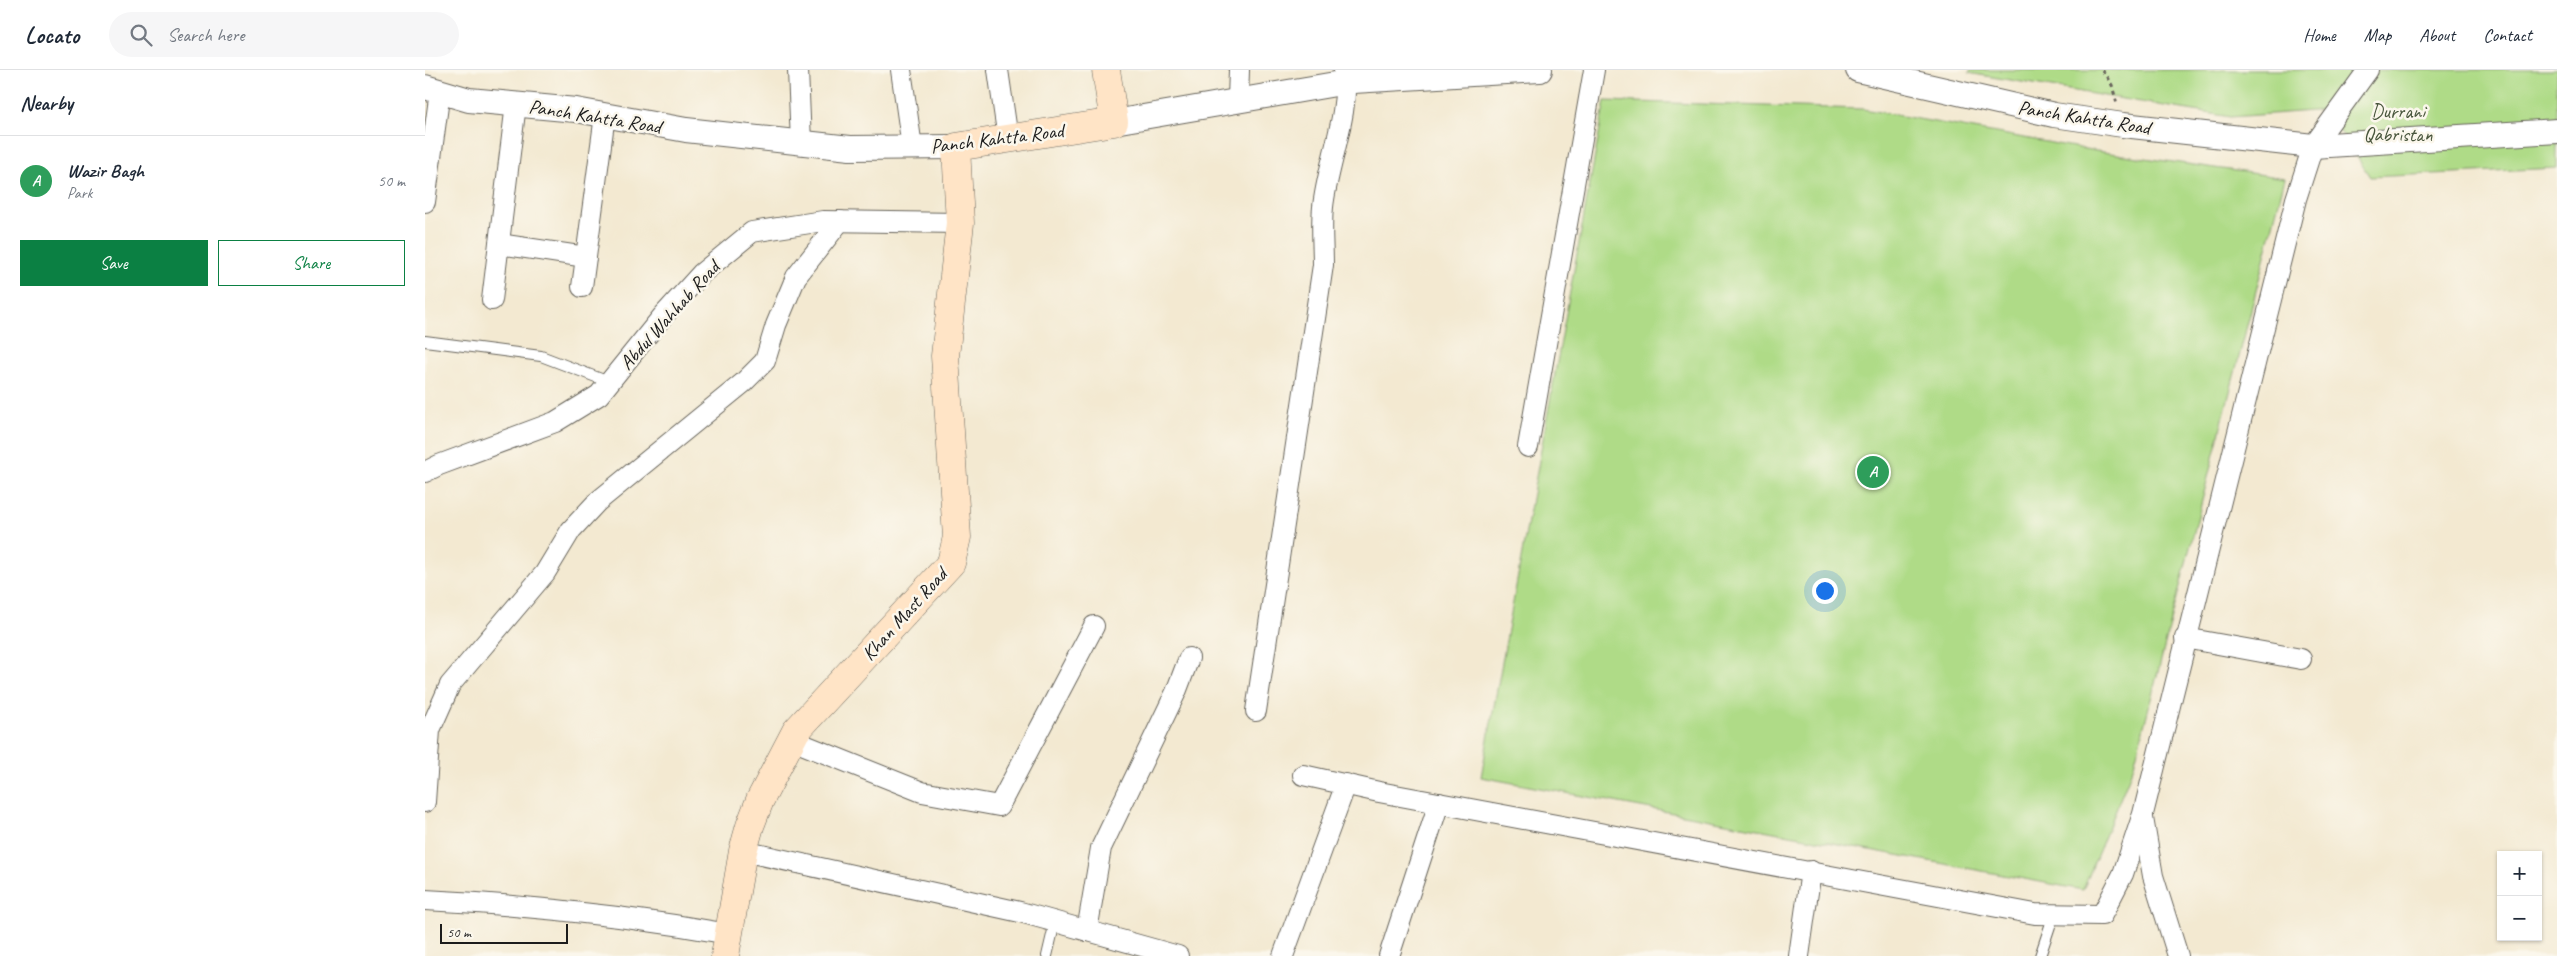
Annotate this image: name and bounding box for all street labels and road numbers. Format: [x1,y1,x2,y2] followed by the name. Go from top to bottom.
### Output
[527,94,666,140] street label: Panch Kahtta Road
[2016,95,2155,141] street label: Panch Kahtta Road
[929,118,1068,159] street label: Panch Kahtta Road
[614,253,727,375] street label: Abdul Wahhab Road
[856,560,955,666] street label: Khan Mast Road

